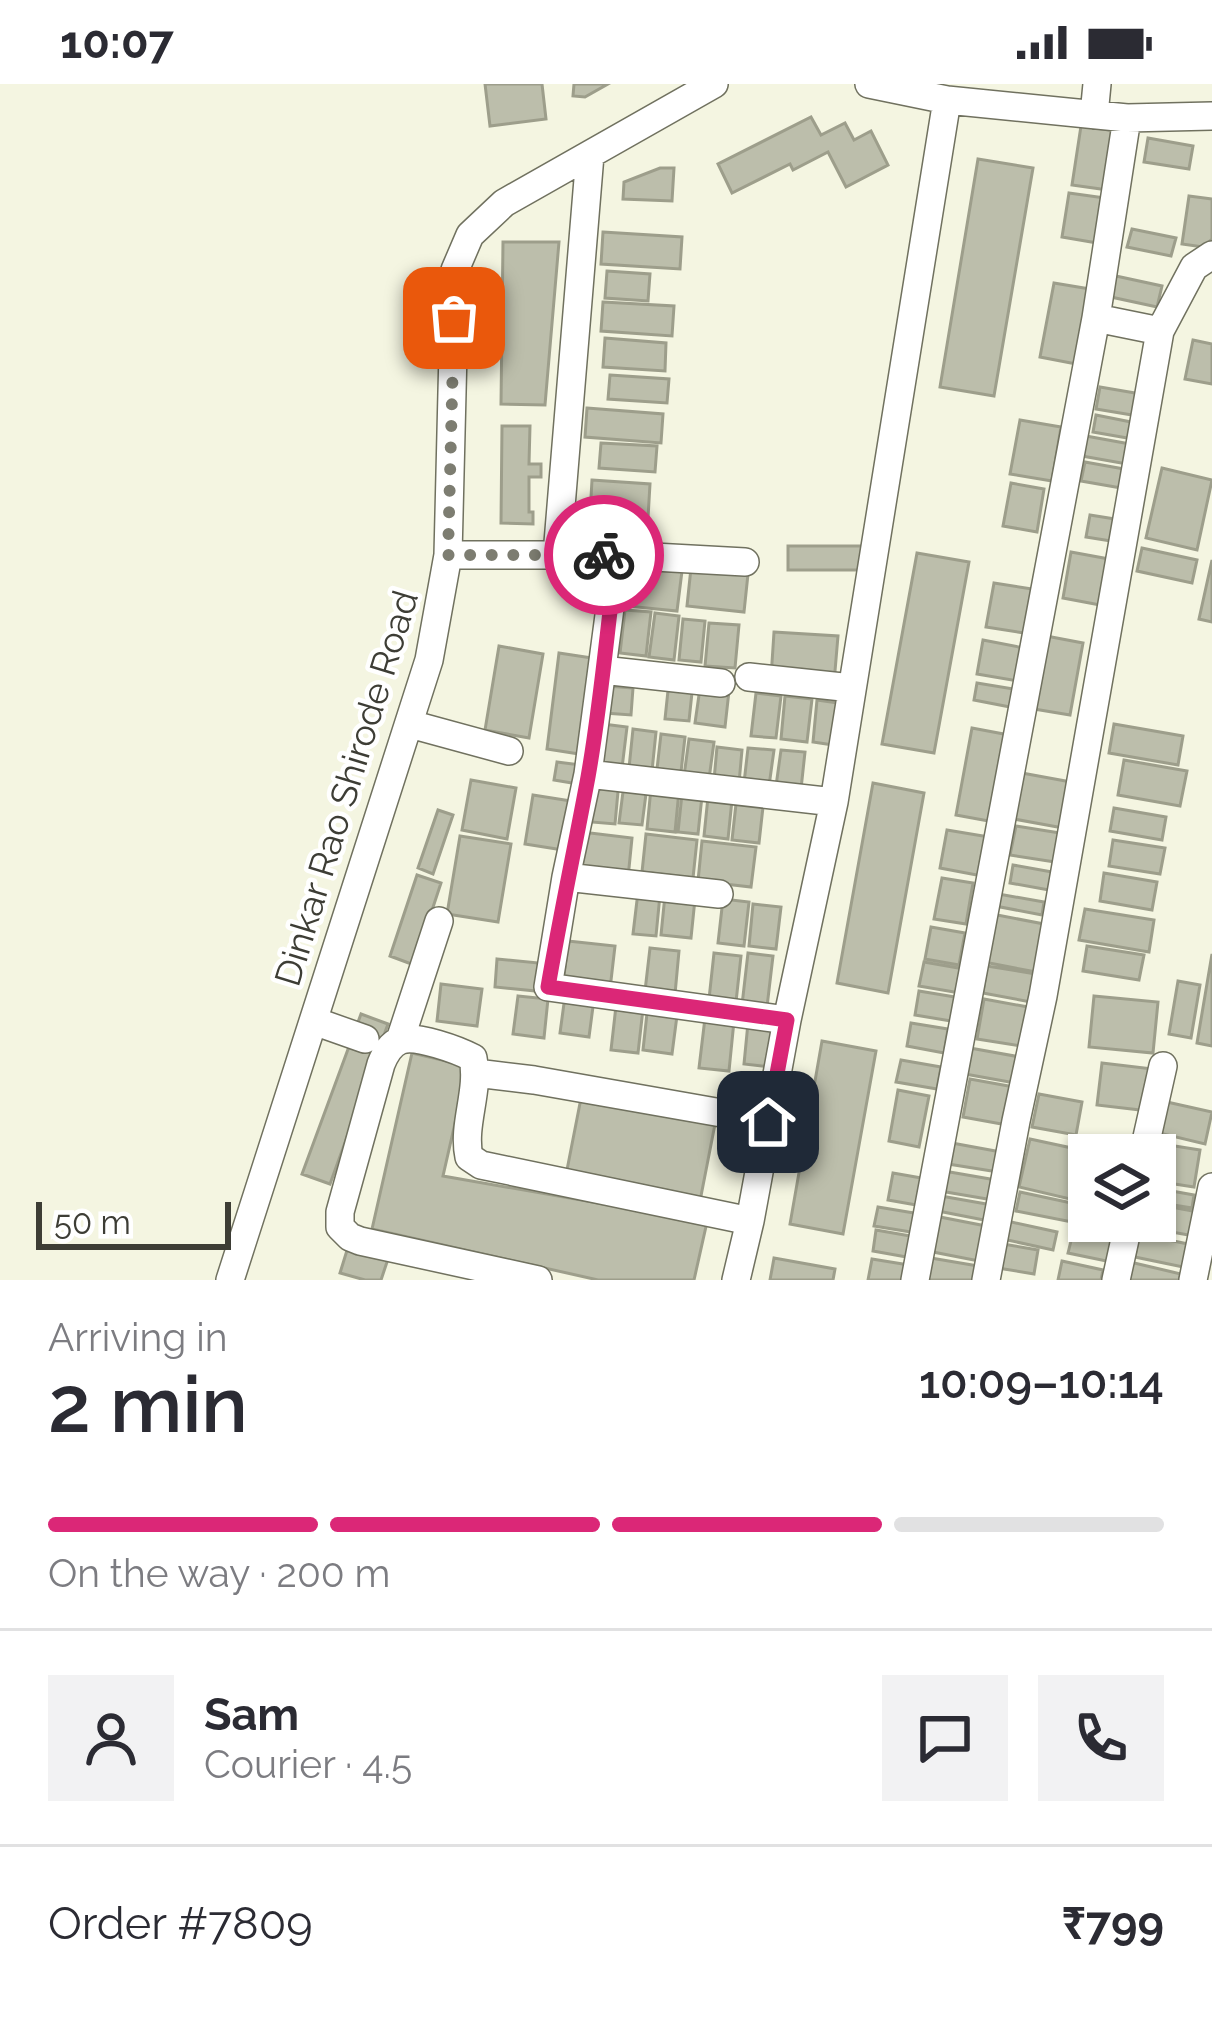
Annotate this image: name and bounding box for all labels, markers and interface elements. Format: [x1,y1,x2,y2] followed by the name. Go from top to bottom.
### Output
[60,16,174,69] text: 10:07
[403,267,505,369] pin
[421,285,487,351] icon: bag
[544,495,664,615] courier
[571,522,637,588] icon: bike
[266,585,426,991] street label: Dinkar Rao Shirode Road
[717,1071,819,1173] pin
[735,1089,801,1155] icon: home
[1068,1134,1176,1242] map controls
[1068,1134,1176,1242] button: layers
[36,1196,231,1249] scale bar
[54,1203,131,1242] text: 50 m
[48,1314,228,1360] text: Arriving in
[919,1356,1164,1409] text: 10:09–10:14
[48,1359,248,1450] text: 2 min
[48,1550,390,1596] text: On the way · 200 m
[48,1675,174,1801] button: person
[882,1675,1008,1801] button: chat
[1038,1675,1164,1801] button: phone
[204,1688,299,1741] text: Sam
[204,1741,412,1787] text: Courier · 4.5
[48,1897,313,1950] text: Order #7809
[1062,1897,1164,1950] text: ₹799

